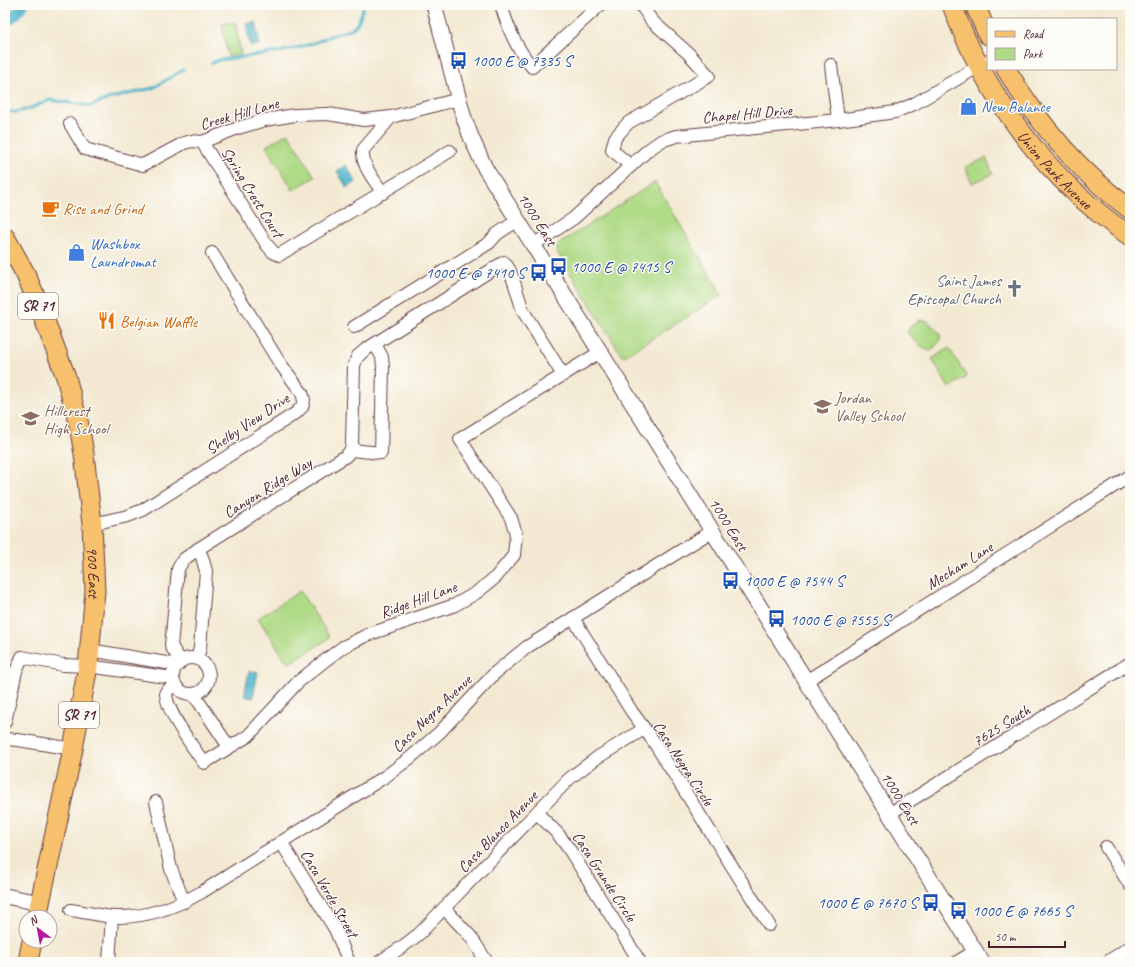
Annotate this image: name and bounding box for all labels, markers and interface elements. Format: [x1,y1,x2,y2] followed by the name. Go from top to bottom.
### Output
[987,18,1117,70] legend
[1023,26,1045,42] text: Road
[1023,46,1044,62] text: Park
[449,50,469,70] bus stop icon: 1000 E @ 7335 S
[472,51,575,71] place label: 1000 E @ 7335 S
[198,93,283,135] street label: Creek Hill Lane
[958,96,978,116] shop icon: New Balance
[981,97,1052,117] place label: New Balance
[702,100,794,128] street label: Chapel Hill Drive
[1013,127,1097,215] street label: Union Park Avenue
[216,144,289,244] street label: Spring Crest Court
[513,189,562,251] street label: 1000 East
[40,198,60,218] cafe icon: Rise and Grind
[63,199,146,219] place label: Rise and Grind
[90,234,158,272] place label: Washbox Laundromat
[67,242,87,262] shop icon: Washbox Laundromat
[548,256,568,276] bus stop icon: 1000 E @ 7415 S
[571,257,674,277] place label: 1000 E @ 7415 S
[528,262,548,282] bus stop icon: 1000 E @ 7410 S
[425,263,528,283] place label: 1000 E @ 7410 S
[908,271,1003,309] place label: Saint James Episcopal Church
[1004,279,1024,299] church icon: Saint James Episcopal Church
[18,293,58,319] road number: SR 71
[97,311,117,331] restaurant icon: Belgian Waffle
[120,312,199,332] place label: Belgian Waffle
[202,388,295,459] street label: Shelby View Drive
[834,388,907,426] place label: Jordan Valley School
[812,396,832,416] school or university icon: Jordan Valley School
[44,401,111,439] place label: Hillcrest High School
[21,409,41,429] school or university icon: Hillcrest High School
[220,452,317,523] street label: Canyon Ridge Way
[704,494,753,556] street label: 1000 East
[923,537,998,594] street label: Mecham Lane
[82,546,104,601] street label: 900 East
[721,570,741,590] bus stop icon: 1000 E @ 7544 S
[744,571,847,591] place label: 1000 E @ 7544 S
[377,576,461,623] street label: Ridge Hill Lane
[767,609,787,629] bus stop icon: 1000 E @ 7555 S
[790,610,893,630] place label: 1000 E @ 7555 S
[387,669,477,757] street label: Casa Negra Avenue
[969,700,1035,751] street label: 7625 South
[59,702,99,728] road number: SR 71
[648,717,719,811] street label: Casa Negra Circle
[876,768,925,830] street label: 1000 East
[453,785,543,877] street label: Casa Blanco Avenue
[568,828,642,927] street label: Casa Grande Circle
[296,846,364,943] street label: Casa Verde Street
[920,892,940,912] bus stop icon: 1000 E @ 7670 S
[817,893,920,913] place label: 1000 E @ 7670 S
[949,900,969,920] bus stop icon: 1000 E @ 7665 S
[972,901,1075,921] place label: 1000 E @ 7665 S
[18,909,58,949] north arrow
[26,912,41,928] text: N
[989,923,1065,949] scale bar
[995,929,1017,945] text: 50 m

